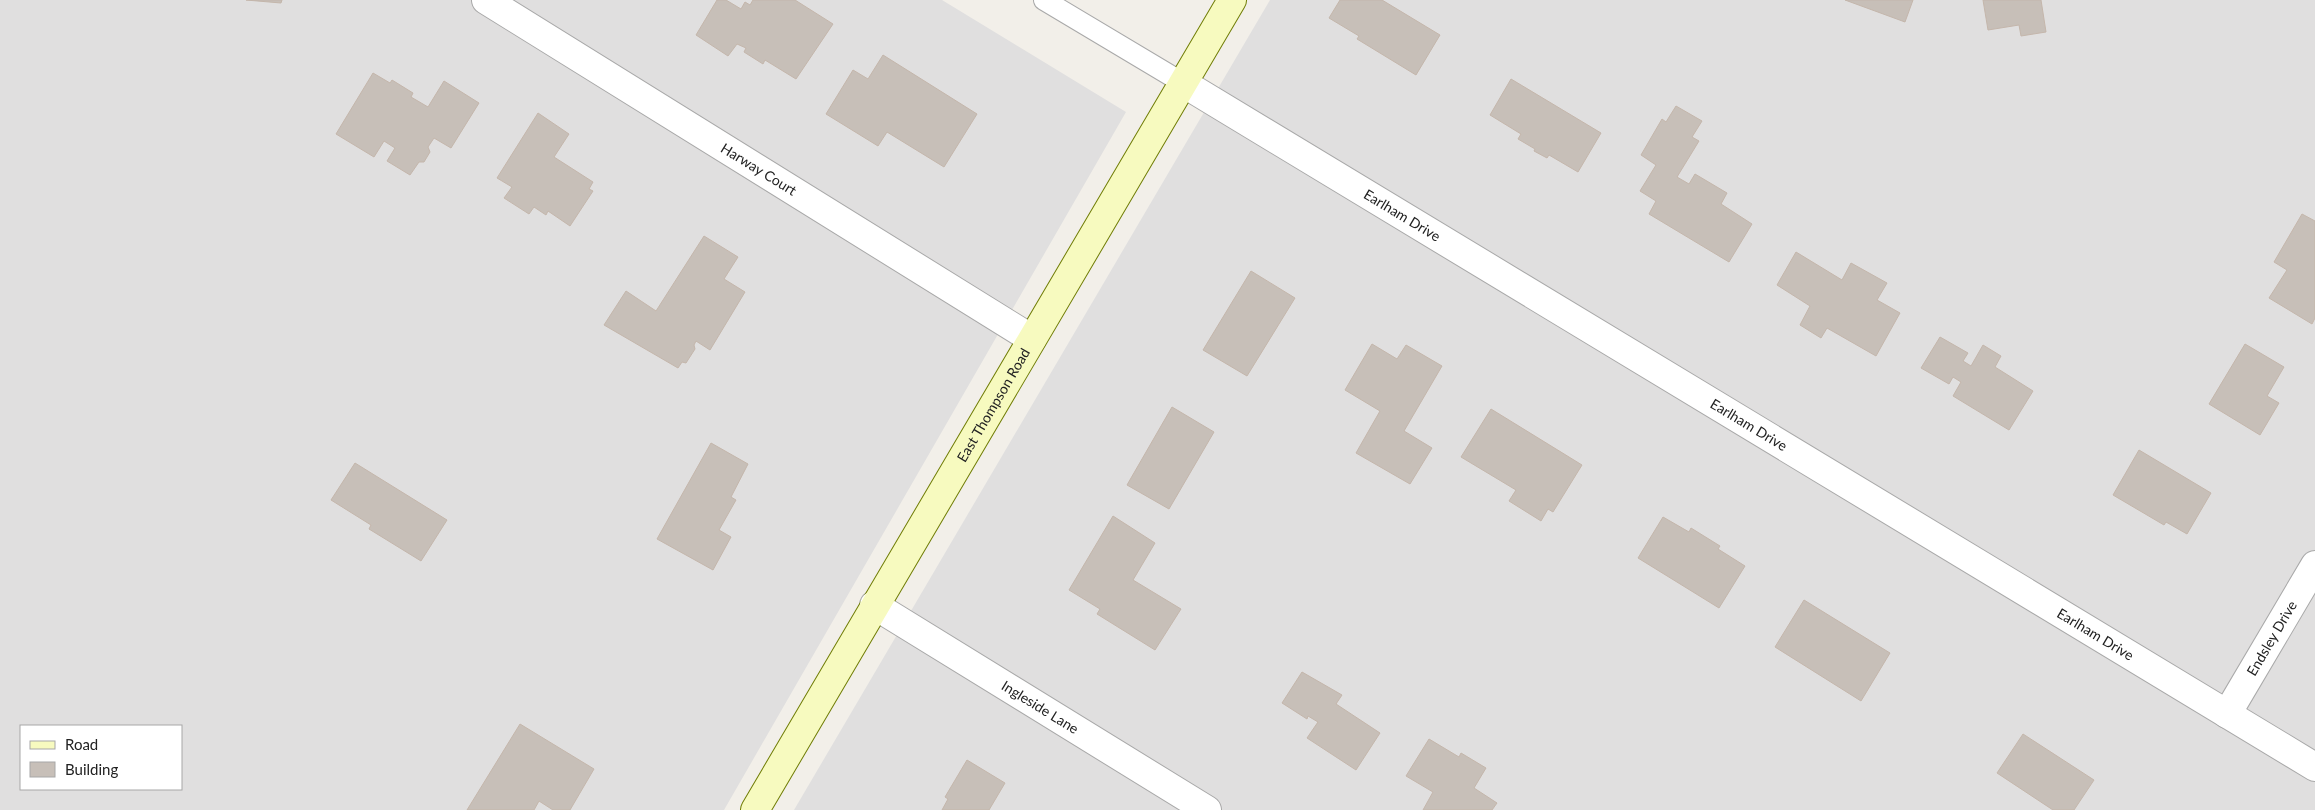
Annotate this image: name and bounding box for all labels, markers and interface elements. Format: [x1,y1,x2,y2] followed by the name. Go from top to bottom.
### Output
[718,139,800,199] street label: Harway Court
[1361,185,1444,245] street label: Earlham Drive
[953,345,1033,465] street label: East Thompson Road
[1707,395,1791,454] street label: Earlham Drive
[2243,597,2300,678] street label: Endsley Drive
[2054,604,2137,664] street label: Earlham Drive
[999,677,1082,737] street label: Ingleside Lane
[20,725,182,790] legend
[65,735,98,753] text: Road
[65,760,118,778] text: Building

